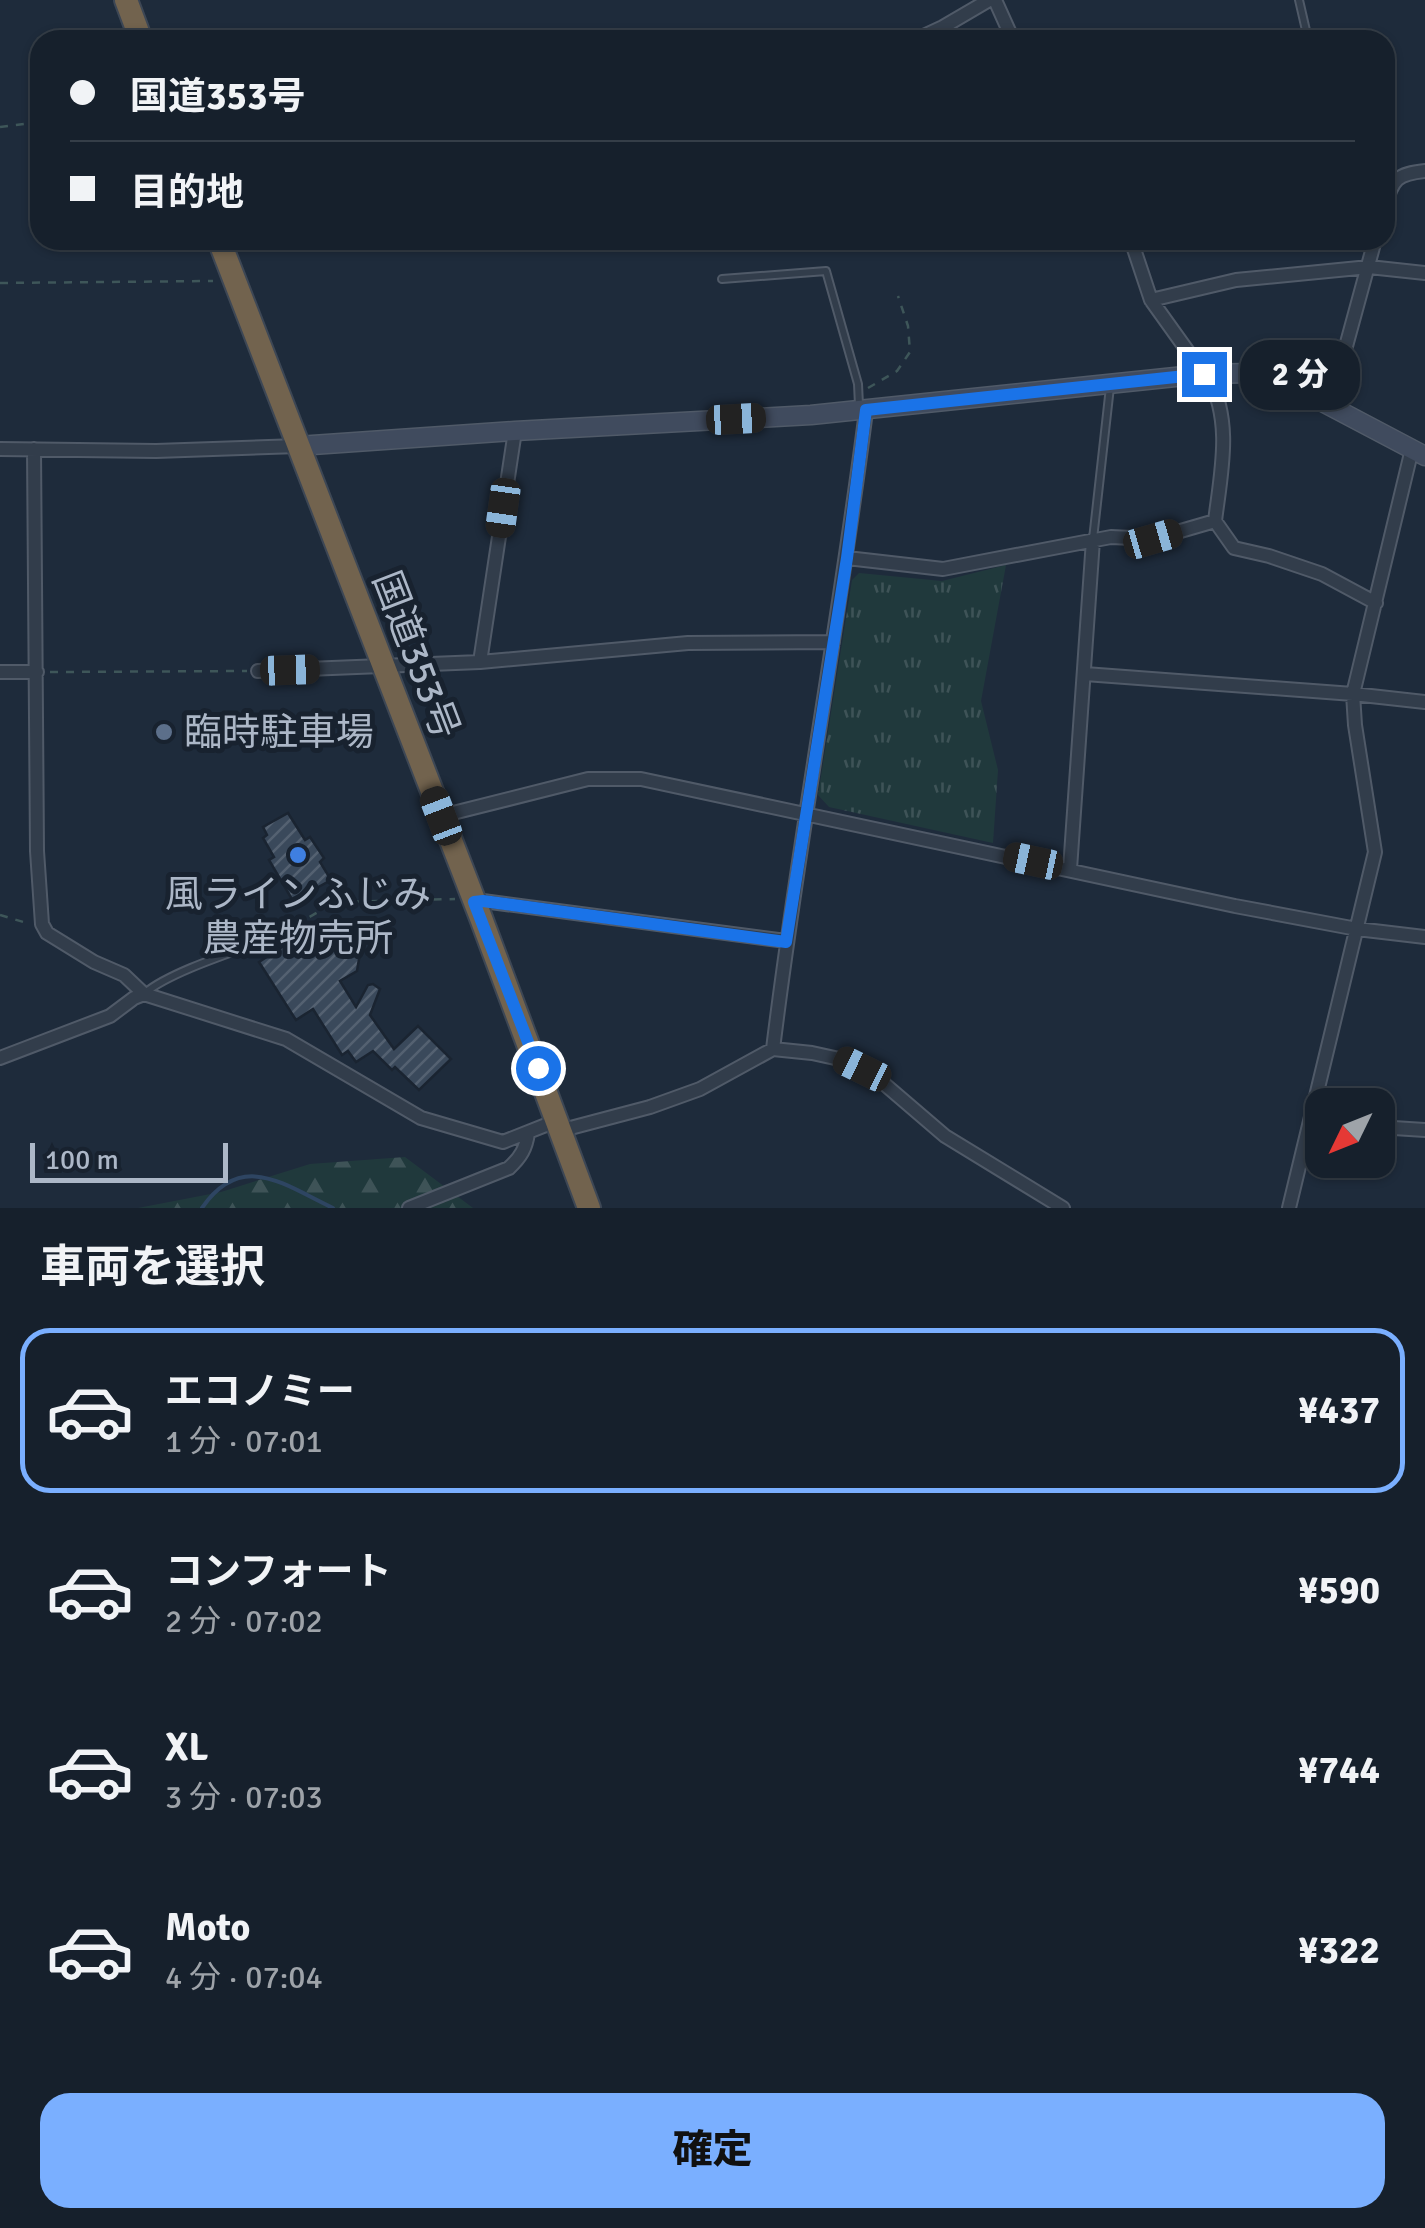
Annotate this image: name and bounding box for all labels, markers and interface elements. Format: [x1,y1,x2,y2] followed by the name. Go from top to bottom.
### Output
[130,73,306,120] text: 国道353号
[130,169,244,216] text: 目的地
[1239,339,1359,409] callout: 2 分
[1182,352,1227,397] route end
[1272,355,1328,394] text: 2 分
[705,402,767,436] car
[484,476,522,540] car
[1120,516,1186,562] car
[363,565,469,745] street label: 国道353号
[259,654,321,686] car
[184,709,374,756] place label: 臨時駐車場
[153,721,175,743] marker: 臨時駐車場
[416,783,466,849] car
[1001,840,1065,882] car
[287,844,309,866] marker: 風ラインふじみ 農産物売所
[165,871,431,962] place label: 風ラインふじみ 農産物売所
[828,1042,896,1096] car
[516,1046,561,1091] route start
[1305,1088,1395,1178] north arrow
[1305,1088,1395,1178] map controls
[30,1138,228,1182] scale bar
[45,1143,119,1177] text: 100 m
[40,1240,265,1295] text: 車両を選択
[45,1366,135,1456] icon: car
[165,1368,355,1415] text: エコノミー
[1298,1387,1380,1434] text: ¥437
[165,1422,323,1461] text: 1 分 · 07:01
[45,1546,135,1636] icon: car
[165,1548,392,1595] text: コンフォート
[1298,1567,1380,1614] text: ¥590
[165,1602,323,1641] text: 2 分 · 07:02
[165,1724,208,1771] text: XL
[45,1726,135,1816] icon: car
[1298,1747,1380,1794] text: ¥744
[165,1778,323,1817] text: 3 分 · 07:03
[165,1904,250,1951] text: Moto
[45,1906,135,1996] icon: car
[1298,1927,1380,1974] text: ¥322
[165,1958,323,1997] text: 4 分 · 07:04
[40,2093,1385,2208] button: 確定

